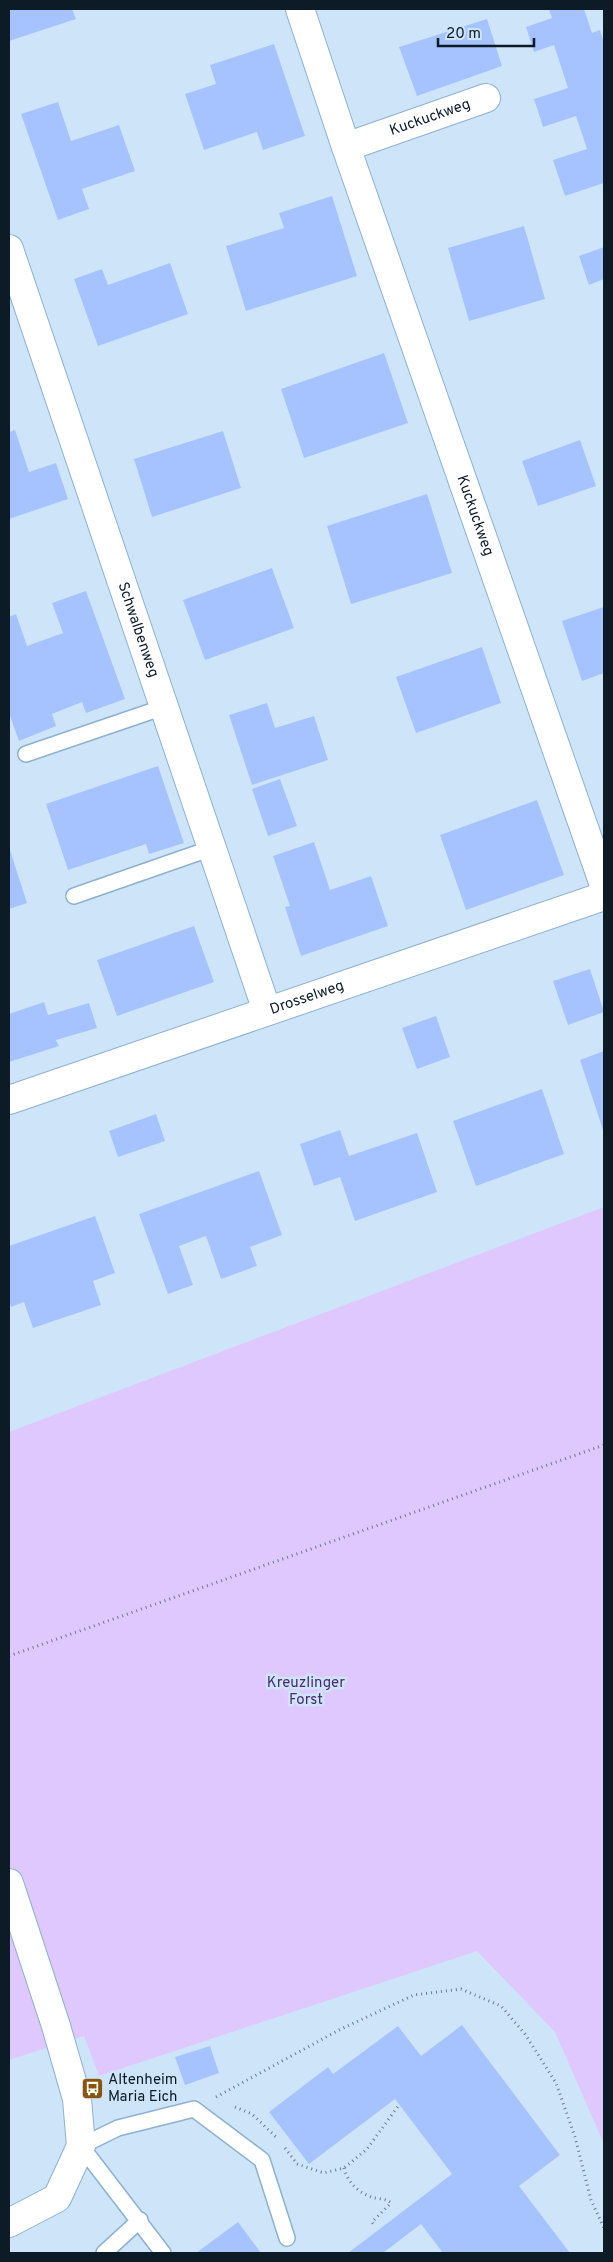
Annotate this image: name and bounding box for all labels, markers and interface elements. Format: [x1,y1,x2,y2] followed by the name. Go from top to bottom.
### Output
[438,15,534,47] scale bar
[446,25,481,44] text: 20 m
[387,95,473,141] street label: Kuckuckweg
[452,473,498,559] street label: Kuckuckweg
[113,580,163,680] street label: Schwalbenweg
[267,976,347,1019] street label: Drosselweg
[267,1674,345,1710] park label: Kreuzlinger Forst
[108,2071,178,2107] place label: Altenheim Maria Eich
[80,2077,104,2101] bus stop icon: Altenheim Maria Eich

